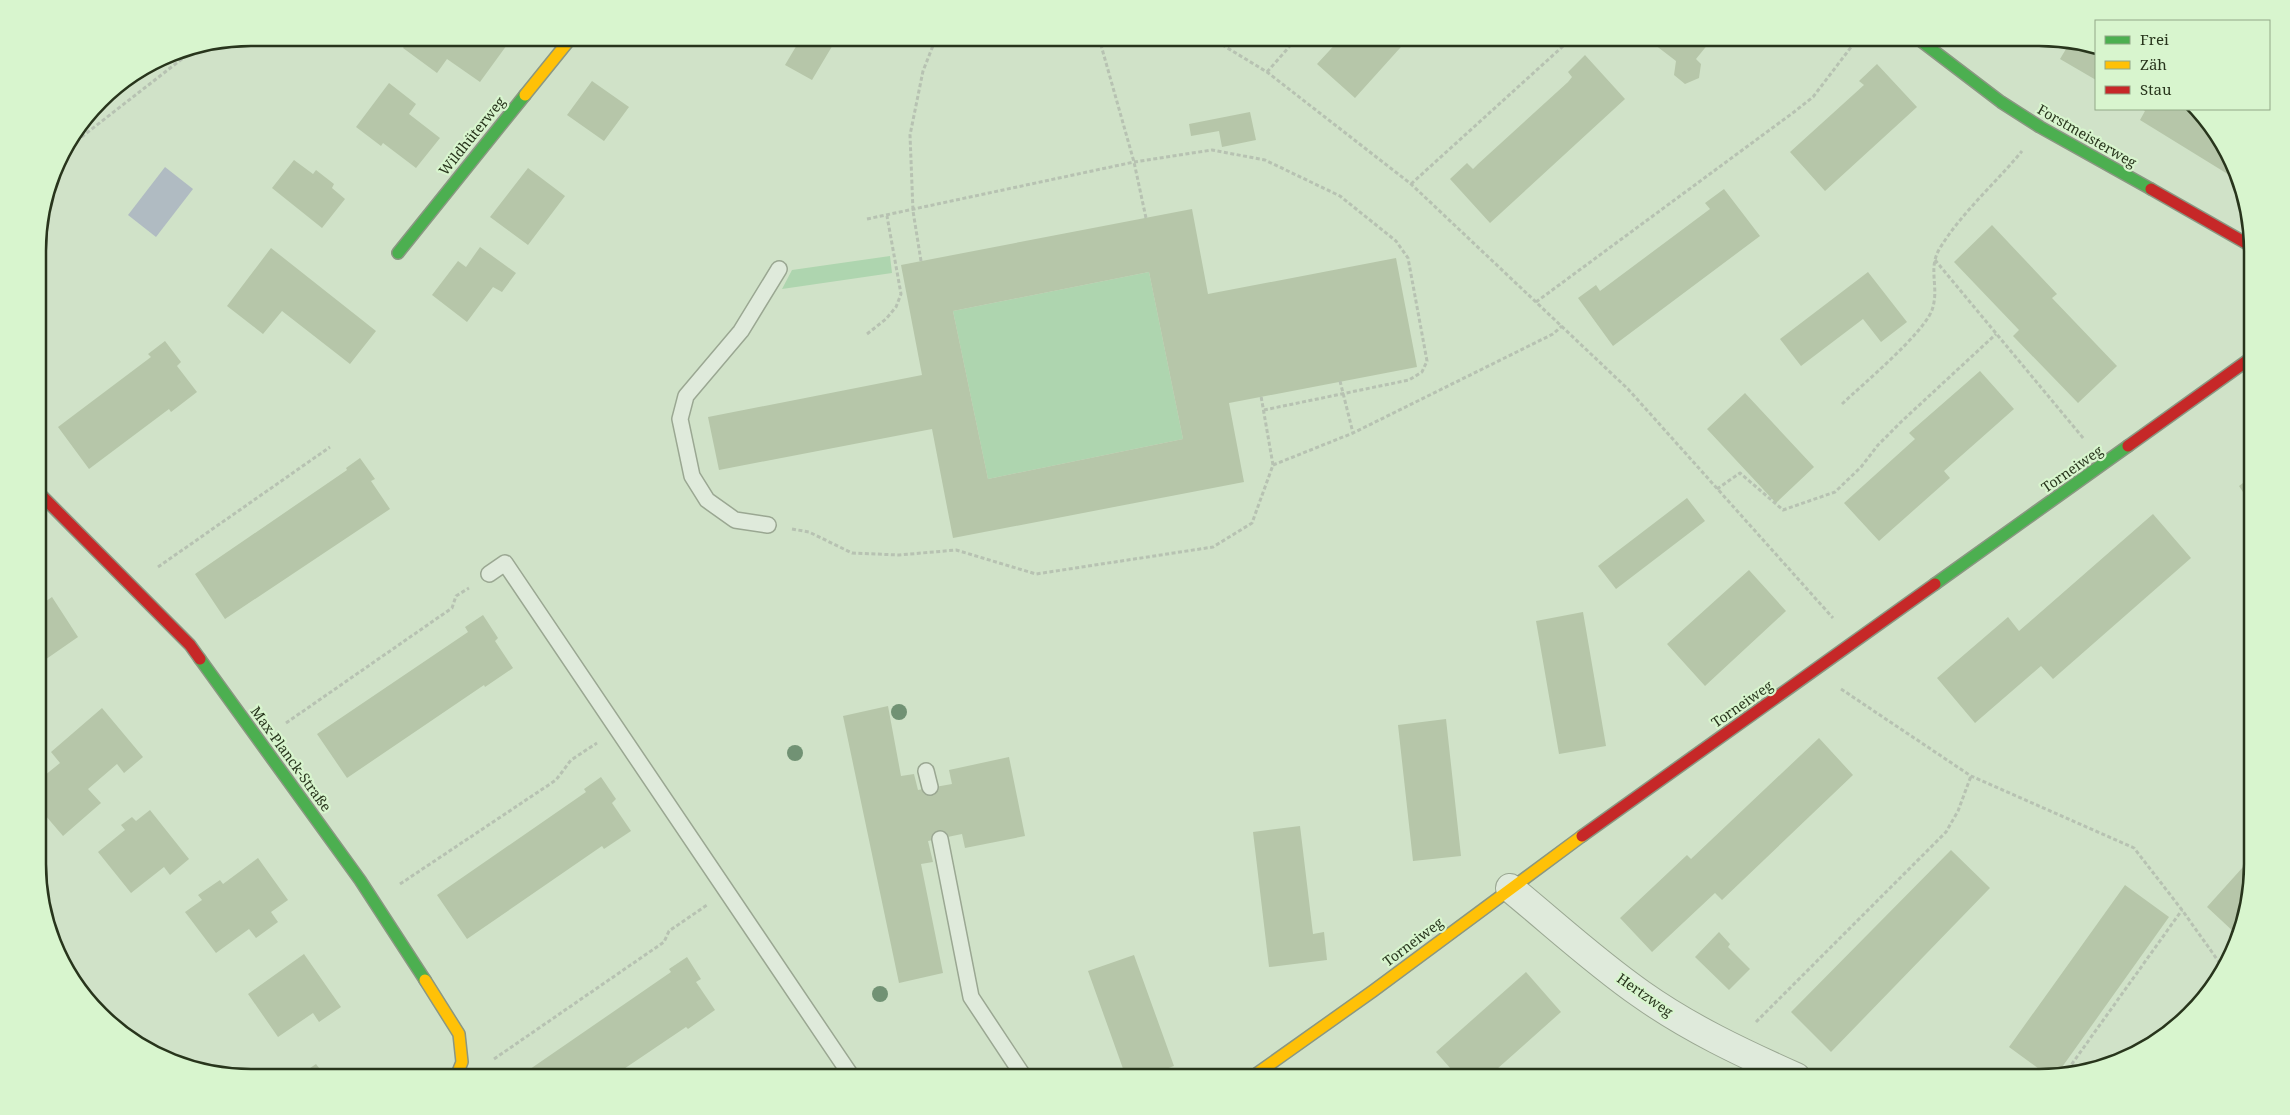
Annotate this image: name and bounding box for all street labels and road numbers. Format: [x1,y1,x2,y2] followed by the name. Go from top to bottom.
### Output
[434,92,509,179] street label: Wildhüterweg
[2034,100,2141,172] street label: Forstmeisterweg
[2037,440,2106,497] street label: Torneiweg
[1707,675,1776,732] street label: Torneiweg
[247,702,336,815] street label: Max-Planck-Straße
[1379,912,1447,970] street label: Torneiweg
[1613,968,1677,1021] street label: Hertzweg

